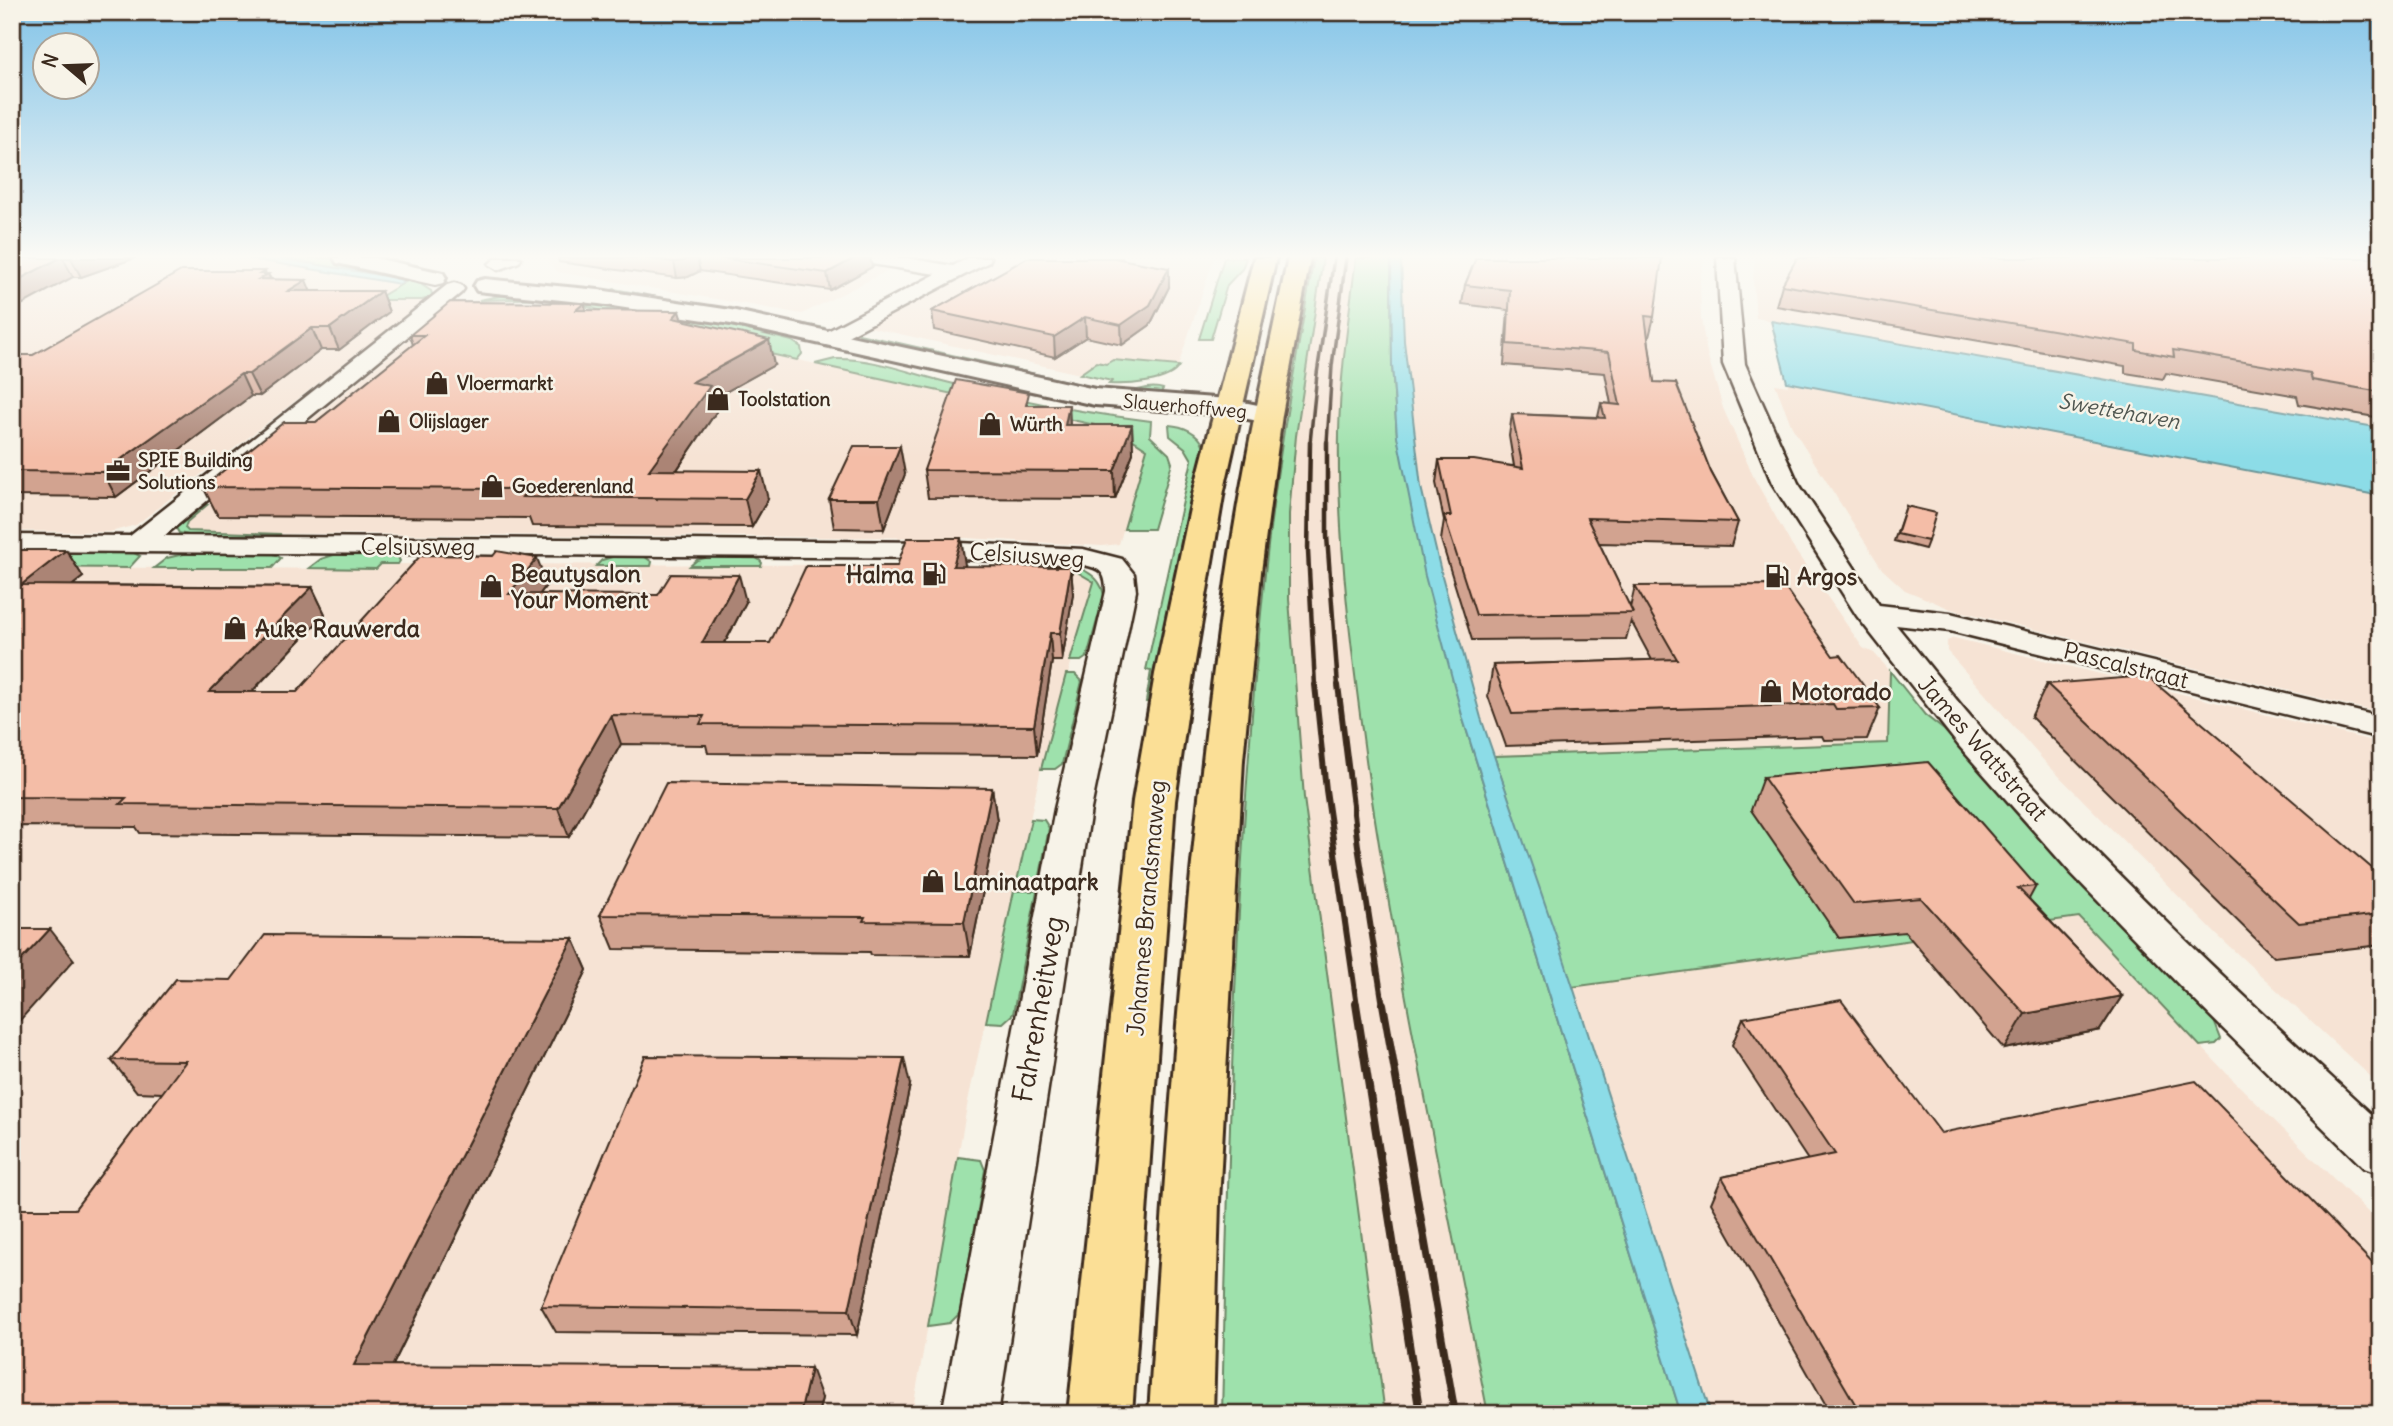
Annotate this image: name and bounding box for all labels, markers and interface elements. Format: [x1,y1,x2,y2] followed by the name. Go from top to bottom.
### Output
[32,32,102,102] north arrow
[36,50,63,71] text: N
[423,369,451,397] shop icon: Vloermarkt
[457,371,554,395] place label: Vloermarkt
[704,385,732,413] shop icon: Toolstation
[738,387,831,411] place label: Toolstation
[2056,387,2182,435] water label: Swettehaven
[1122,389,1248,423] street label: Slauerhoffweg
[375,407,403,435] shop icon: Olijslager
[409,409,489,433] place label: Olijslager
[976,410,1004,438] shop icon: Würth
[1010,412,1063,436] place label: Würth
[138,448,253,494] place label: SPIE Building Solutions
[104,457,132,485] office icon: SPIE Building Solutions
[478,472,506,500] shop icon: Goederenland
[512,474,634,498] place label: Goederenland
[361,532,475,561] street label: Celsiusweg
[969,537,1085,573] street label: Celsiusweg
[510,559,648,614] place label: Beautysalon Your Moment
[846,560,914,589] place label: Halma
[920,560,948,588] fuel station icon: Halma
[1763,562,1791,590] fuel station icon: Argos
[1797,562,1857,591] place label: Argos
[477,572,505,600] shop icon: Beautysalon Your Moment
[221,614,249,642] shop icon: Auke Rauwerda
[255,614,420,643] place label: Auke Rauwerda
[2060,635,2192,695] street label: Pascalstraat
[1912,669,2054,827] street label: James Wattstraat
[1757,677,1785,705] shop icon: Motorado
[1791,677,1892,706] place label: Motorado
[1120,779,1172,1037] street label: Johannes Brandsmaweg
[919,867,947,895] shop icon: Laminaatpark
[953,867,1099,896] place label: Laminaatpark
[1004,913,1072,1105] street label: Fahrenheitweg

